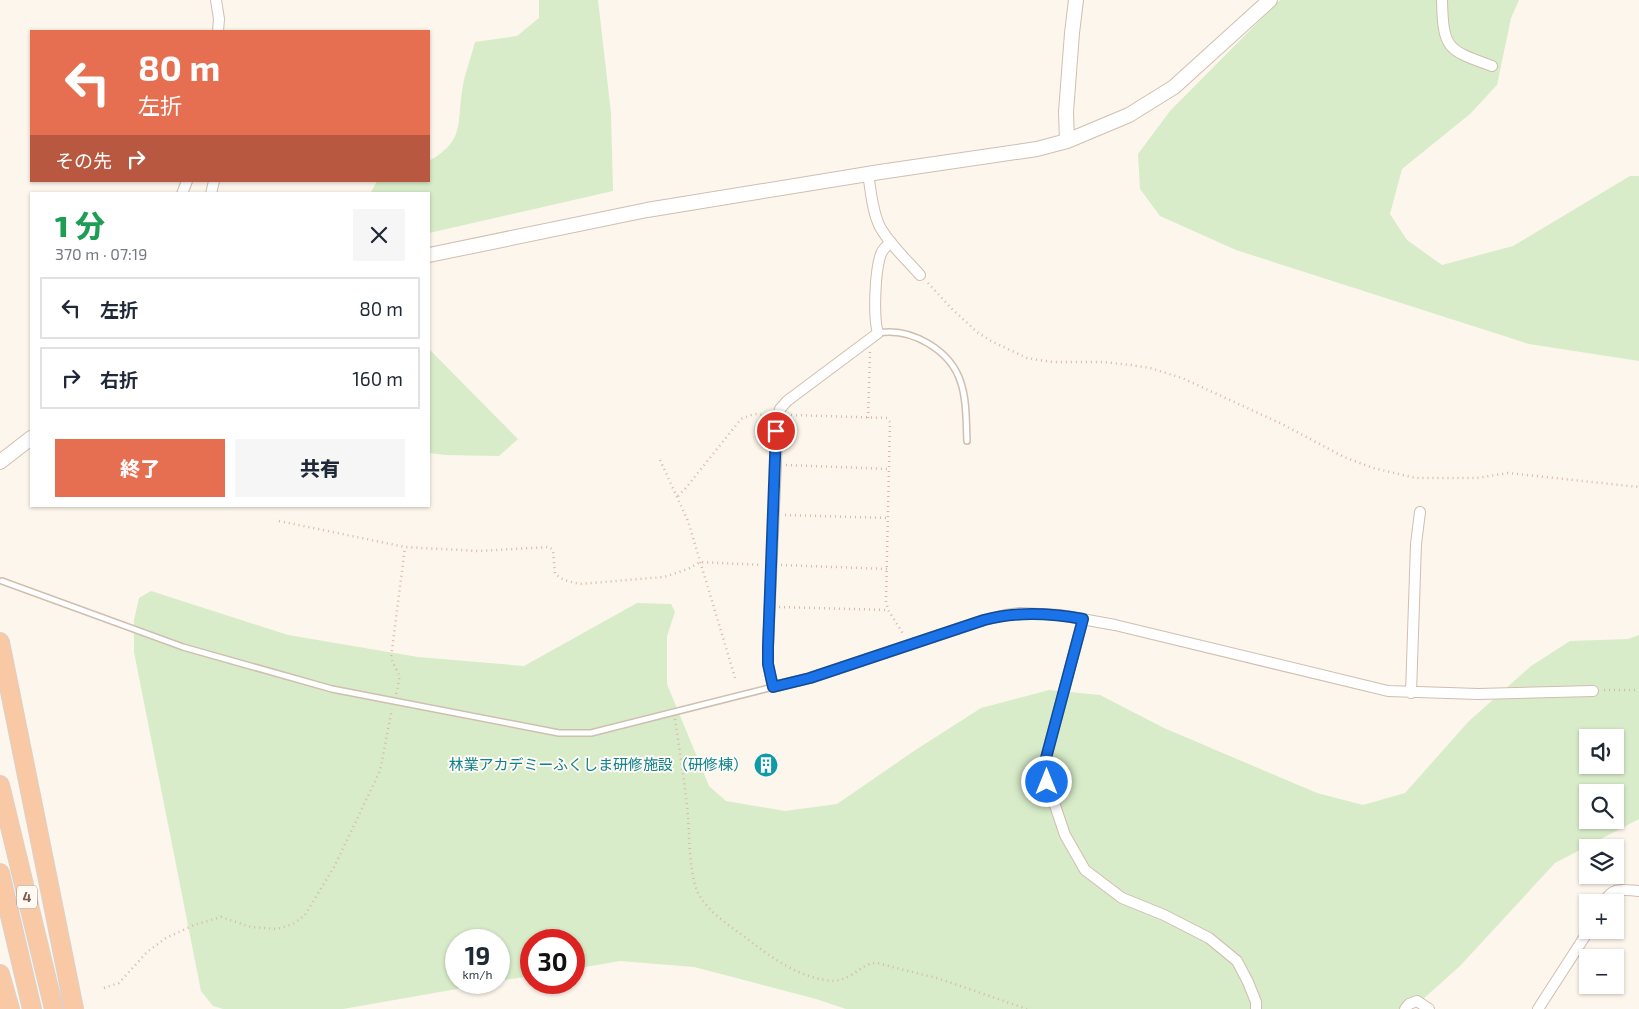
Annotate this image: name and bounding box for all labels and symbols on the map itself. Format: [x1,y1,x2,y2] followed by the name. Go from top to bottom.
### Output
[755,410,797,452] pin
[753,752,779,778] building icon: 林業アカデミーふくしま研修施設（研修棟）
[449,755,748,773] place label: 林業アカデミーふくしま研修施設（研修棟）
[1020,755,1072,807] position arrow
[17,886,37,909] road number: 4
[520,929,585,994] speed limit sign: 30

